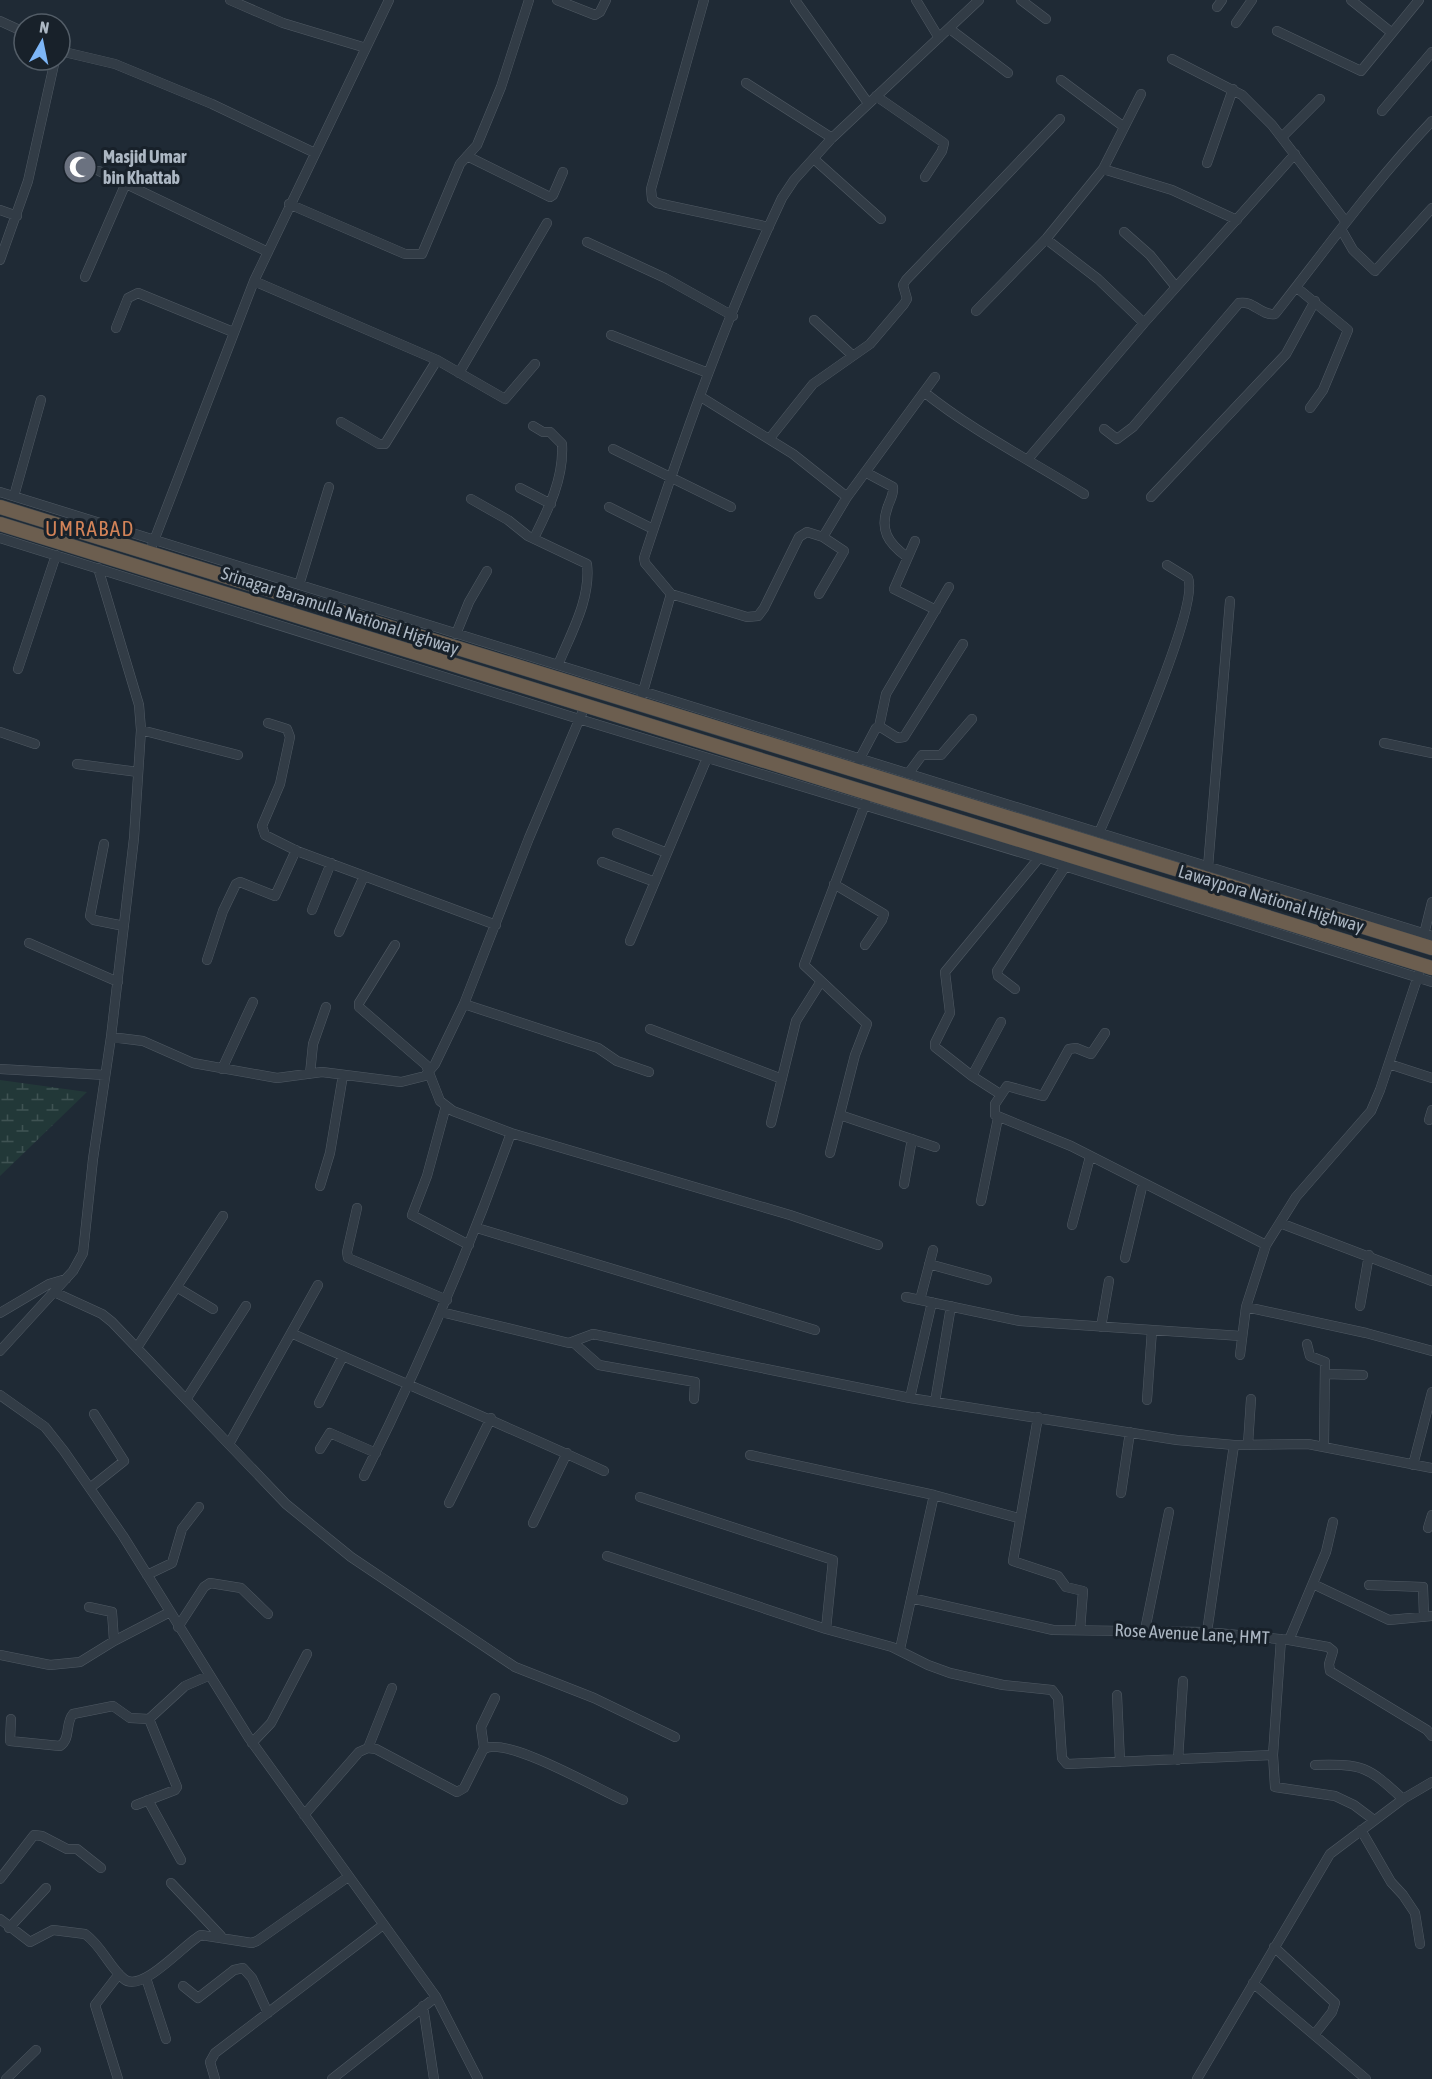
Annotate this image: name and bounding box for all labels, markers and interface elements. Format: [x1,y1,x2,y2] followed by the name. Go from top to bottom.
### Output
[12,12,72,72] north arrow
[38,18,50,37] text: N
[103,146,187,188] place label: Masjid Umar bin Khattab
[62,149,98,185] mosque icon: Masjid Umar bin Khattab
[45,516,135,540] district label: UMRABAD
[219,562,462,659] street label: Srinagar Baramulla National Highway
[1176,860,1366,937] street label: Lawaypora National Highway
[1114,1619,1270,1648] street label: Rose Avenue Lane, HMT

